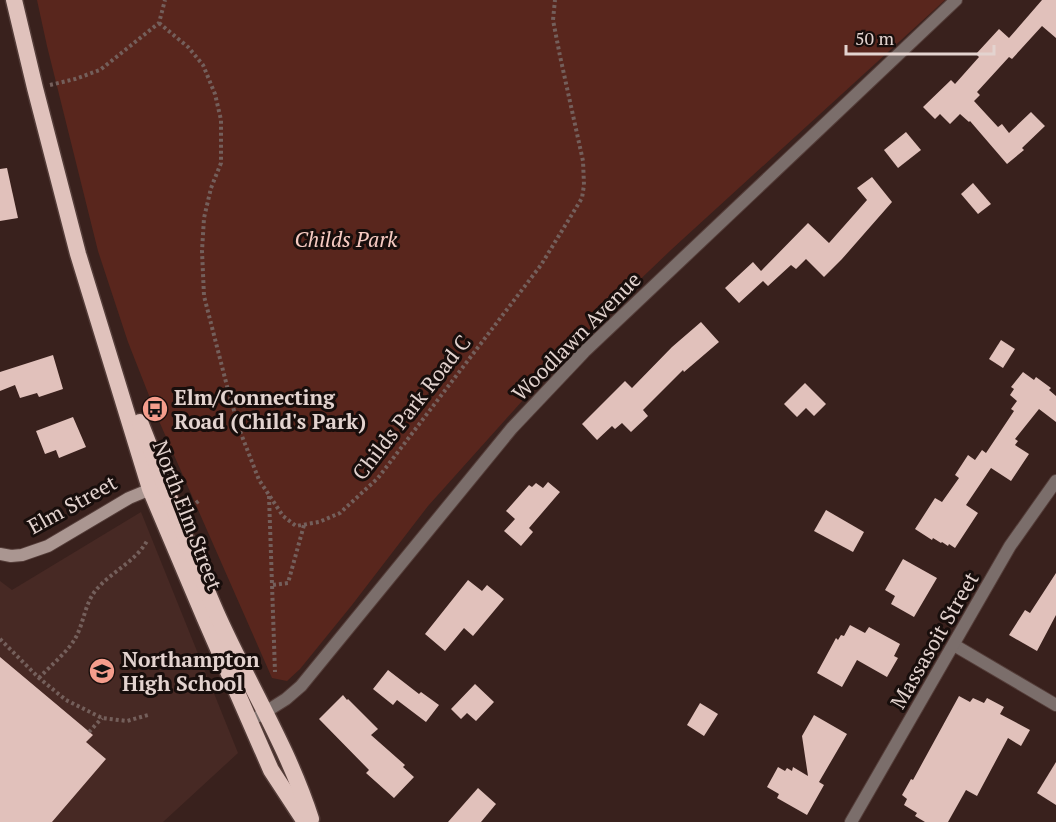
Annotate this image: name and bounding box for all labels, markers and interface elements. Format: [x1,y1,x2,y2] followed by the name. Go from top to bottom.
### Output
[846,18,994,56] scale bar
[855,26,895,50] text: 50 m
[295,225,398,253] park label: Childs Park
[506,266,646,406] street label: Woodlawn Avenue
[346,329,476,485] street label: Childs Park Road C
[174,383,366,435] place label: Elm/Connecting Road (Child's Park)
[140,394,170,424] bus stop icon: Elm/Connecting Road (Child's Park)
[147,436,229,594] street label: North Elm Street
[22,468,122,540] street label: Elm Street
[883,566,985,713] street label: Massasoit Street
[122,645,260,697] place label: Northampton High School
[87,656,117,686] school or university icon: Northampton High School

